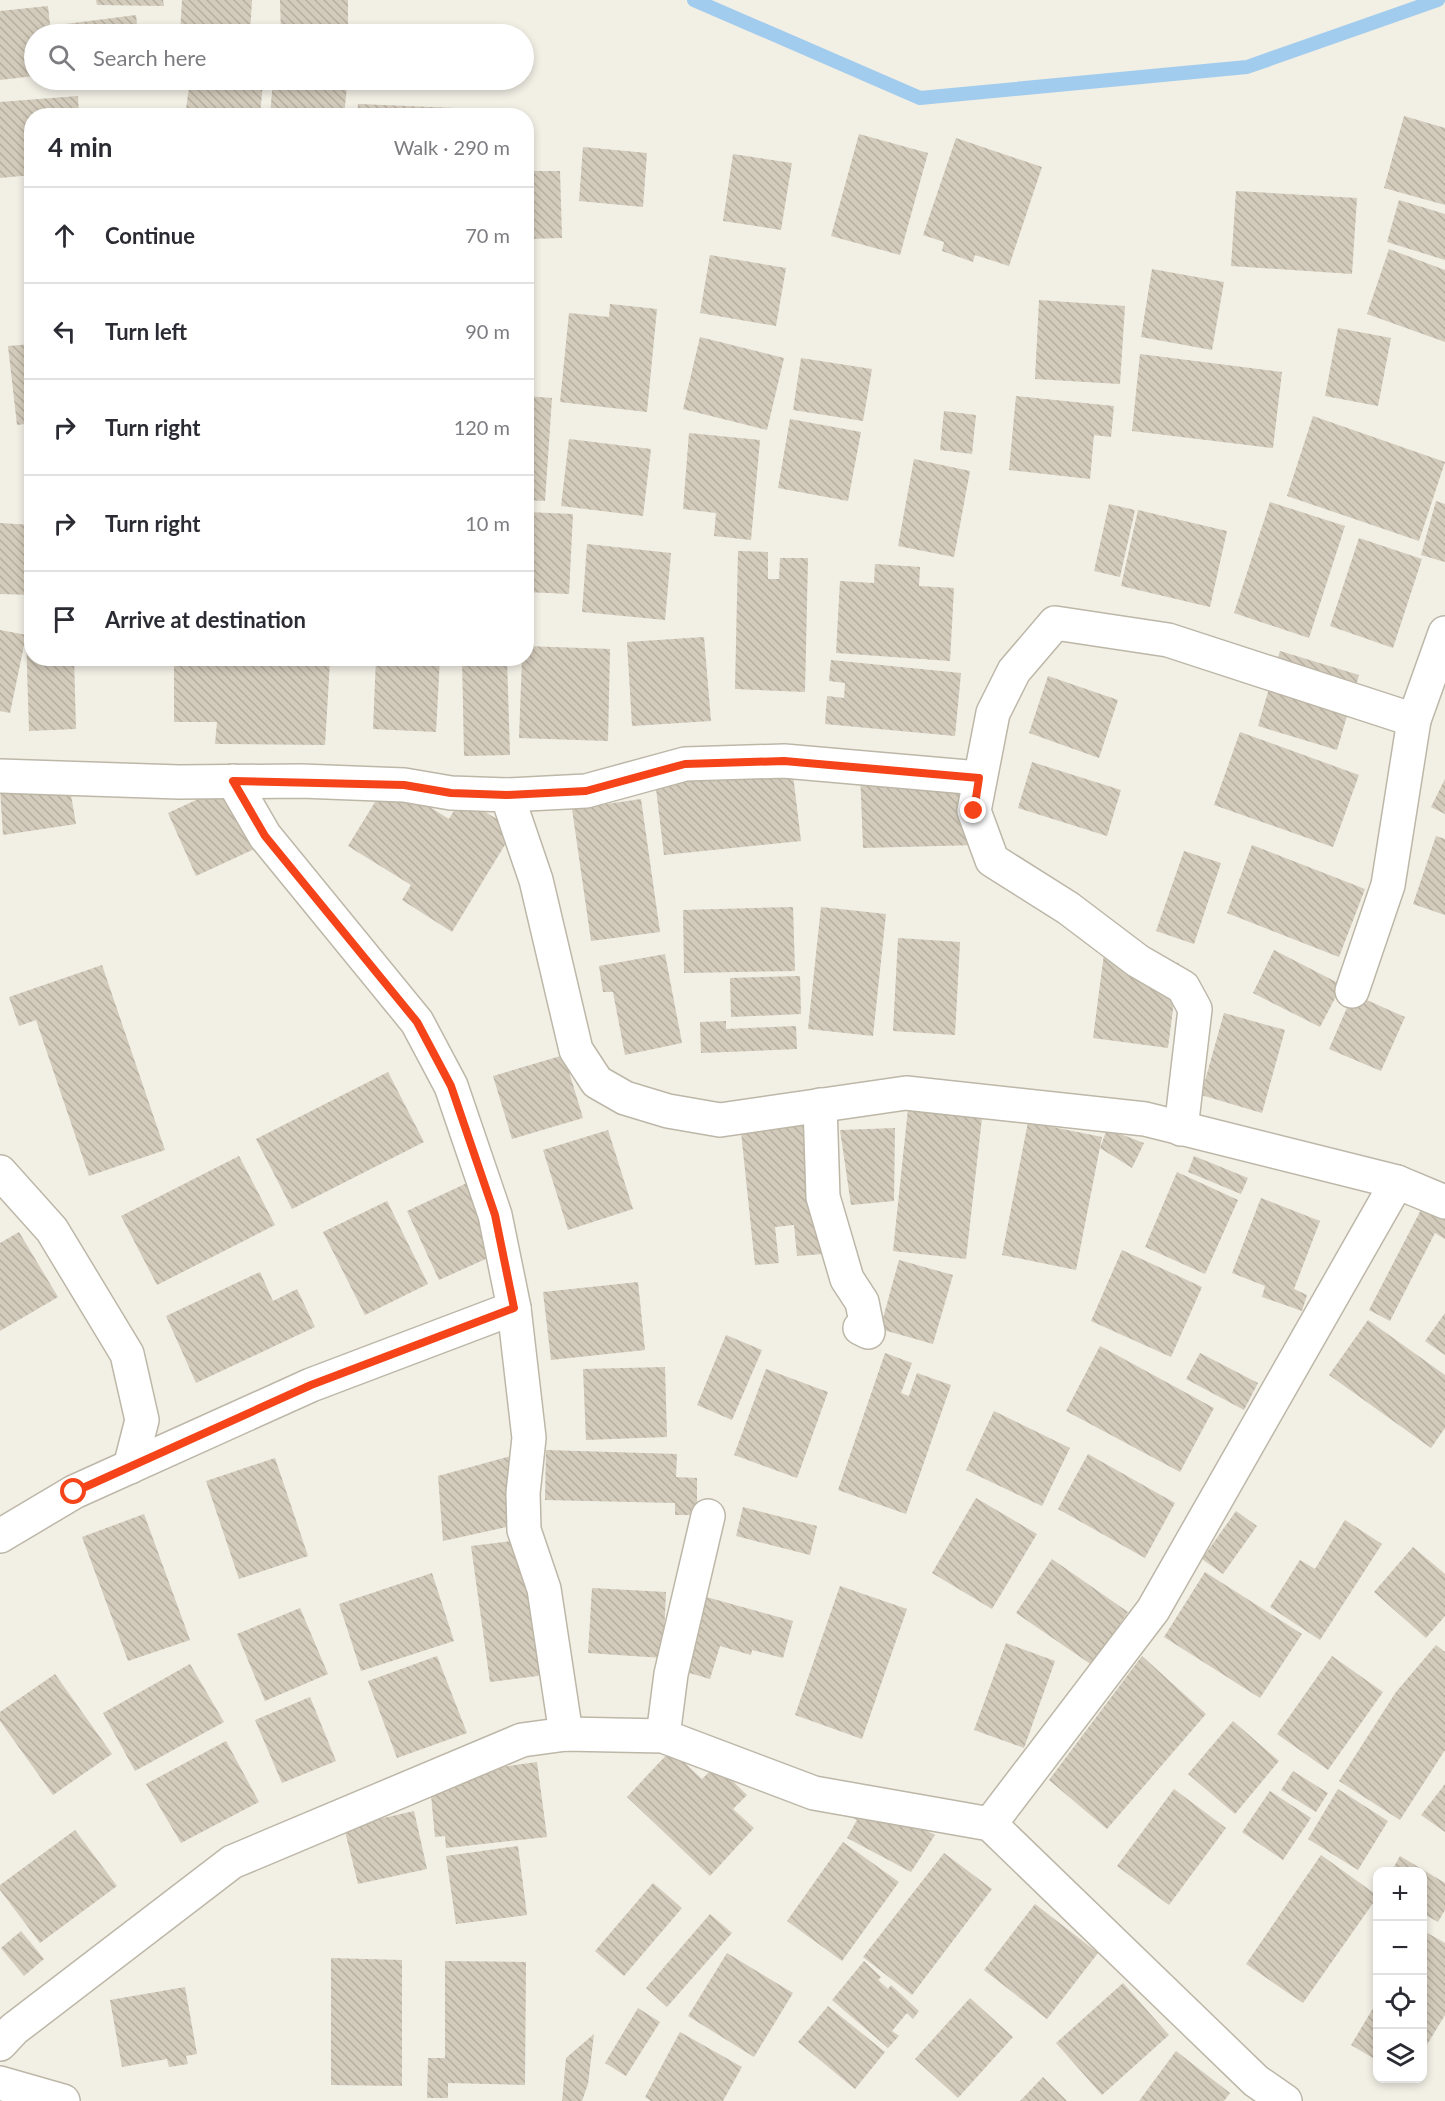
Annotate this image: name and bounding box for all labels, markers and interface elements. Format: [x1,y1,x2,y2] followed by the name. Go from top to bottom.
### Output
[24,24,534,90] search box
[45,41,78,74] icon: search
[93,44,206,71] text: Search here
[48,131,112,163] text: 4 min
[394,135,510,159] text: Walk · 290 m
[48,219,81,252] icon: ahead
[105,222,195,249] text: Continue
[465,223,510,247] text: 70 m
[48,315,81,348] icon: left
[105,318,187,345] text: Turn left
[465,319,510,343] text: 90 m
[48,411,81,444] icon: right
[105,414,200,441] text: Turn right
[454,415,510,439] text: 120 m
[48,507,81,540] icon: right
[105,510,200,537] text: Turn right
[465,511,510,535] text: 10 m
[48,603,81,636] icon: arrive
[105,606,306,633] text: Arrive at destination
[960,797,986,823] route end
[60,1478,86,1504] route start
[1373,1867,1427,2083] map controls
[1373,1867,1427,1921] button: +
[1373,1921,1427,1975] button: −
[1373,1975,1427,2029] button: locate
[1373,2029,1427,2083] button: layers

